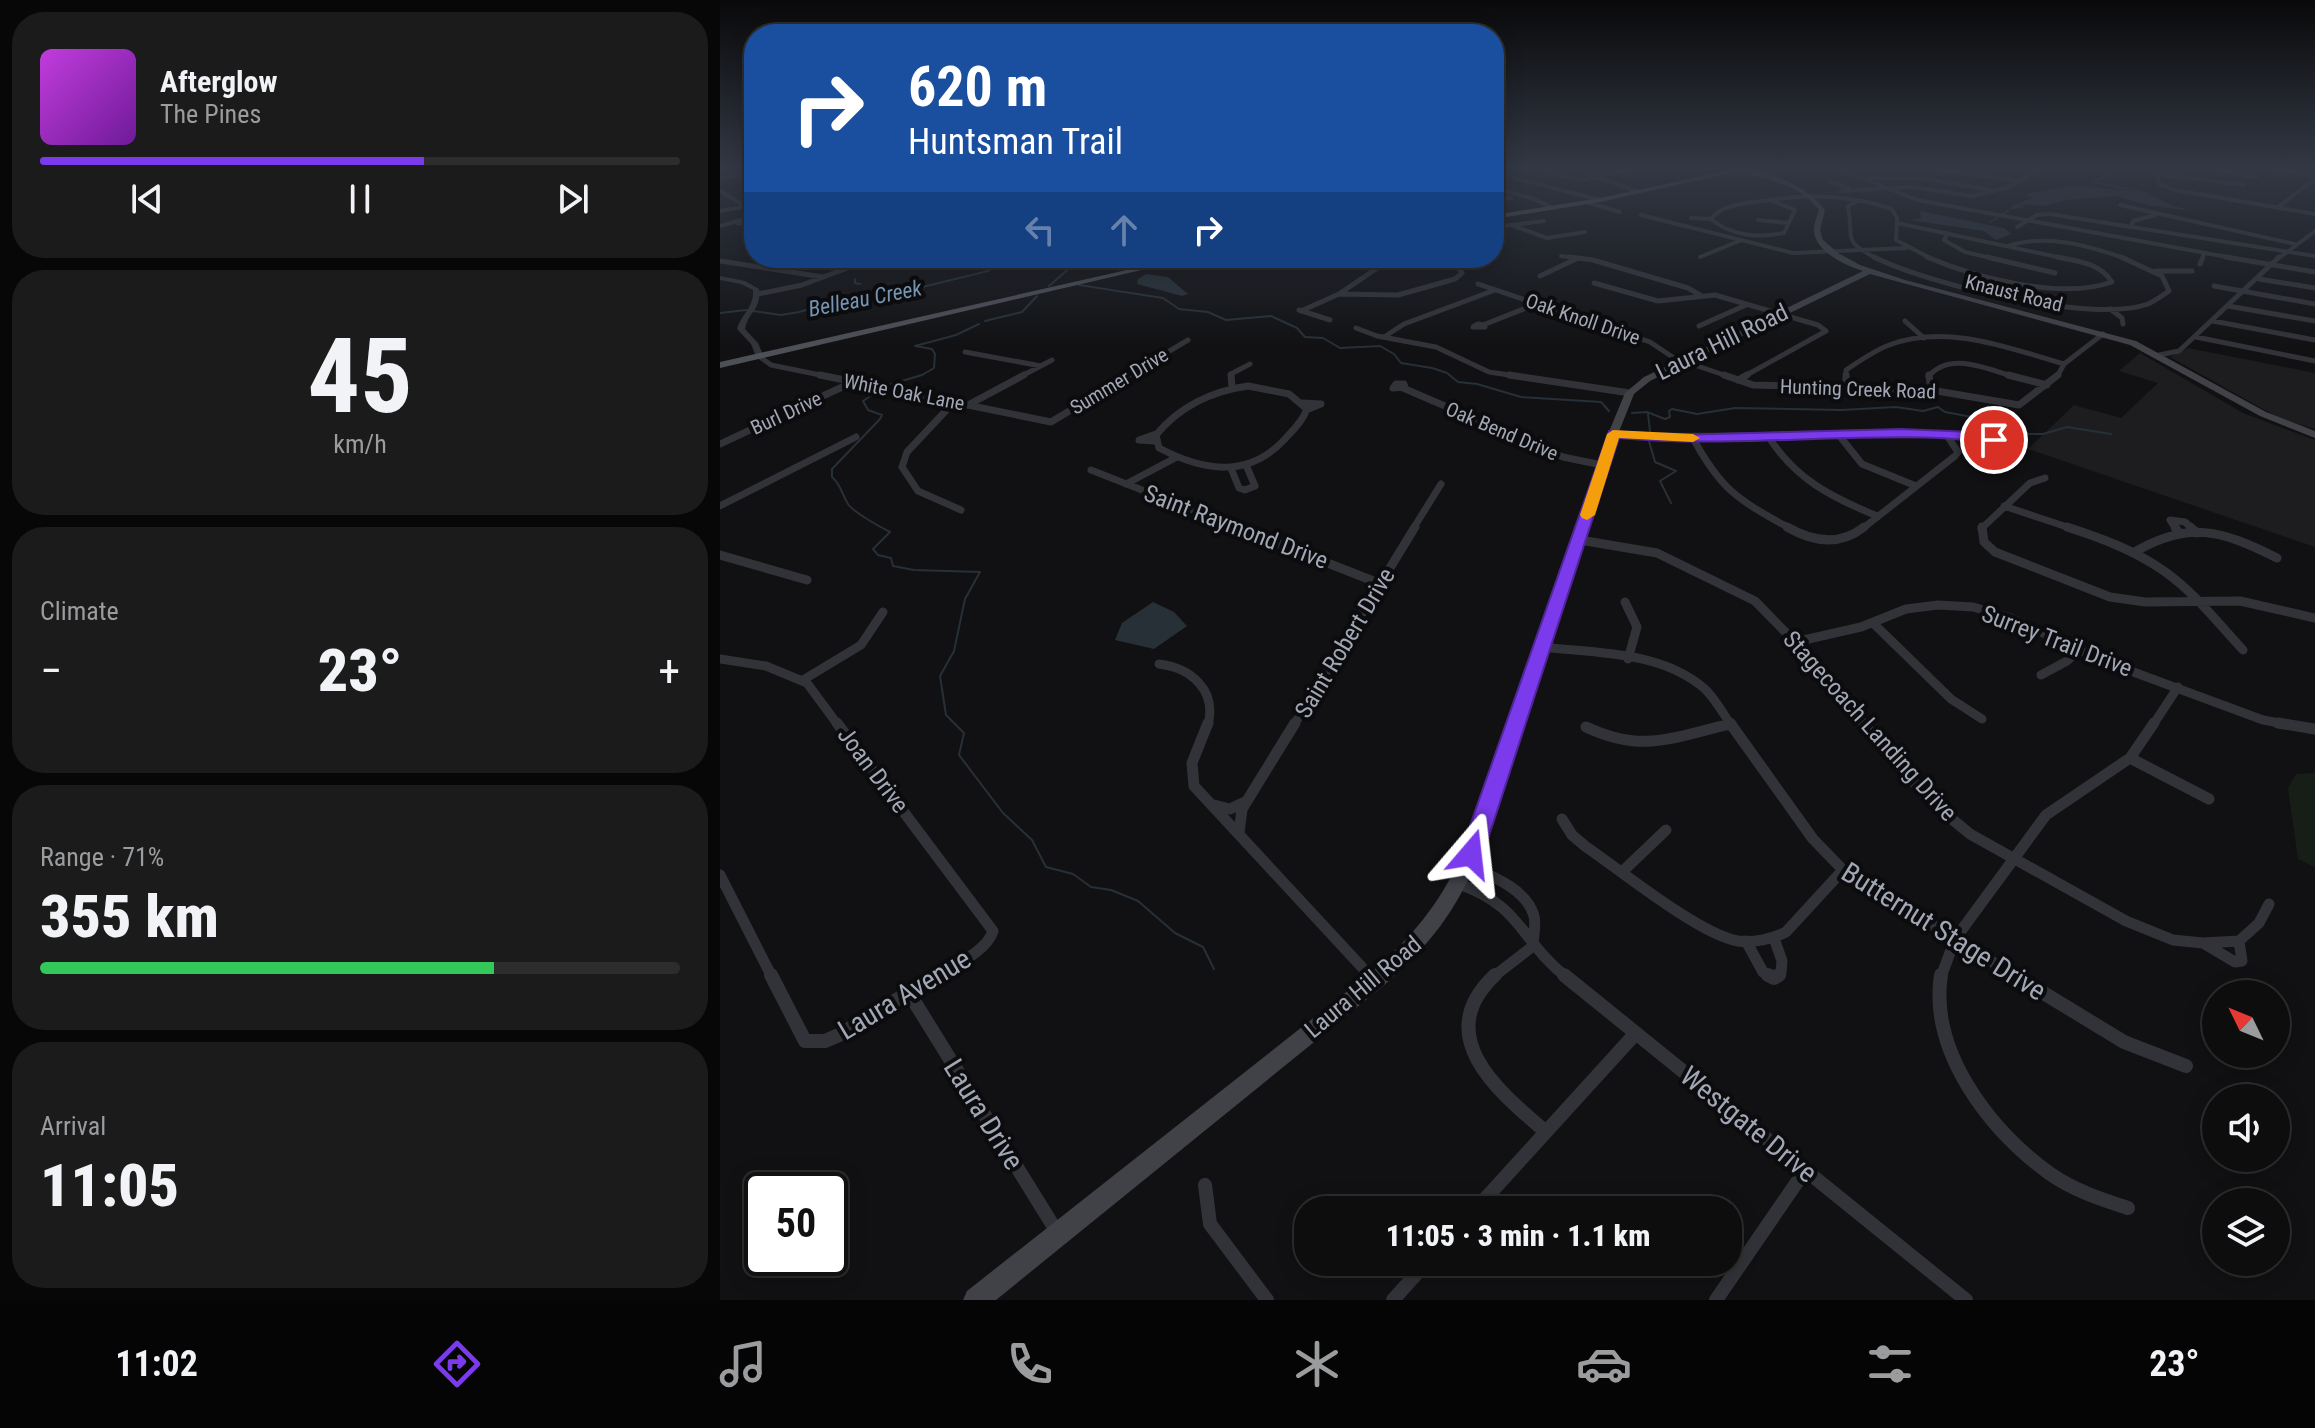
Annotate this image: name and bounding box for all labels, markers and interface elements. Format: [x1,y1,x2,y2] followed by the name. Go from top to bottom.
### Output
[908,54,1047,120] text: 620 m
[776,56,880,160] icon: right
[160,64,278,99] text: Afterglow
[160,99,261,129] text: The Pines
[908,121,1123,163] text: Huntsman Trail
[125,177,169,221] icon: previous
[338,177,382,221] icon: pause
[551,177,595,221] icon: next
[1018,208,1062,252] icon: left
[1102,208,1146,252] icon: ahead
[1186,208,1230,252] icon: right
[1963,269,2065,317] street label: Knaust Road
[806,275,924,322] water label: Belleau Creek
[1523,288,1643,350] street label: Oak Knoll Drive
[1651,298,1793,386] street label: Laura Hill Road
[307,316,413,437] text: 45
[1066,342,1172,420] street label: Summer Drive
[841,369,967,415] street label: White Oak Lane
[1780,374,1936,404] street label: Hunting Creek Road
[747,386,825,440] street label: Burl Drive
[1442,397,1562,465] street label: Oak Bend Drive
[1960,406,2028,474] pin
[1972,418,2016,462] icon: arrive
[333,429,387,459] text: km/h
[1140,479,1332,575] street label: Saint Raymond Drive
[1289,563,1401,723] street label: Saint Robert Drive
[40,596,119,626] text: Climate
[1978,599,2136,683] street label: Surrey Trail Drive
[1777,625,1963,827] street label: Stagecoach Landing Drive
[318,635,402,706] text: 23°
[40,645,62,697] text: −
[658,645,680,697] text: +
[832,722,914,818] street label: Joan Drive
[1429,812,1513,896] position arrow
[40,842,164,872] text: Range · 71%
[1836,855,2052,1007] street label: Butternut Stage Drive
[40,881,219,952] text: 355 km
[1299,930,1427,1044] street label: Laura Hill Road
[832,942,976,1047] street label: Laura Avenue
[2202,980,2290,1068] north arrow
[2202,980,2290,1276] map controls
[937,1053,1030,1176] street label: Laura Drive
[1674,1059,1824,1189] street label: Westgate Drive
[2202,1084,2290,1172] button: sound
[40,1111,106,1141] text: Arrival
[40,1150,179,1221] text: 11:05
[744,1172,848,1276] speed limit sign: 50
[2202,1188,2290,1276] button: layers
[1386,1218,1650,1253] text: 11:05 · 3 min · 1.1 km
[429,1336,485,1392] icon: directions
[715,1336,771,1392] icon: music
[1002,1336,1058,1392] icon: phone
[1289,1336,1345,1392] icon: climate
[1576,1336,1632,1392] icon: car
[1862,1336,1918,1392] icon: filters
[115,1343,198,1385] text: 11:02
[2149,1343,2200,1385] text: 23°

